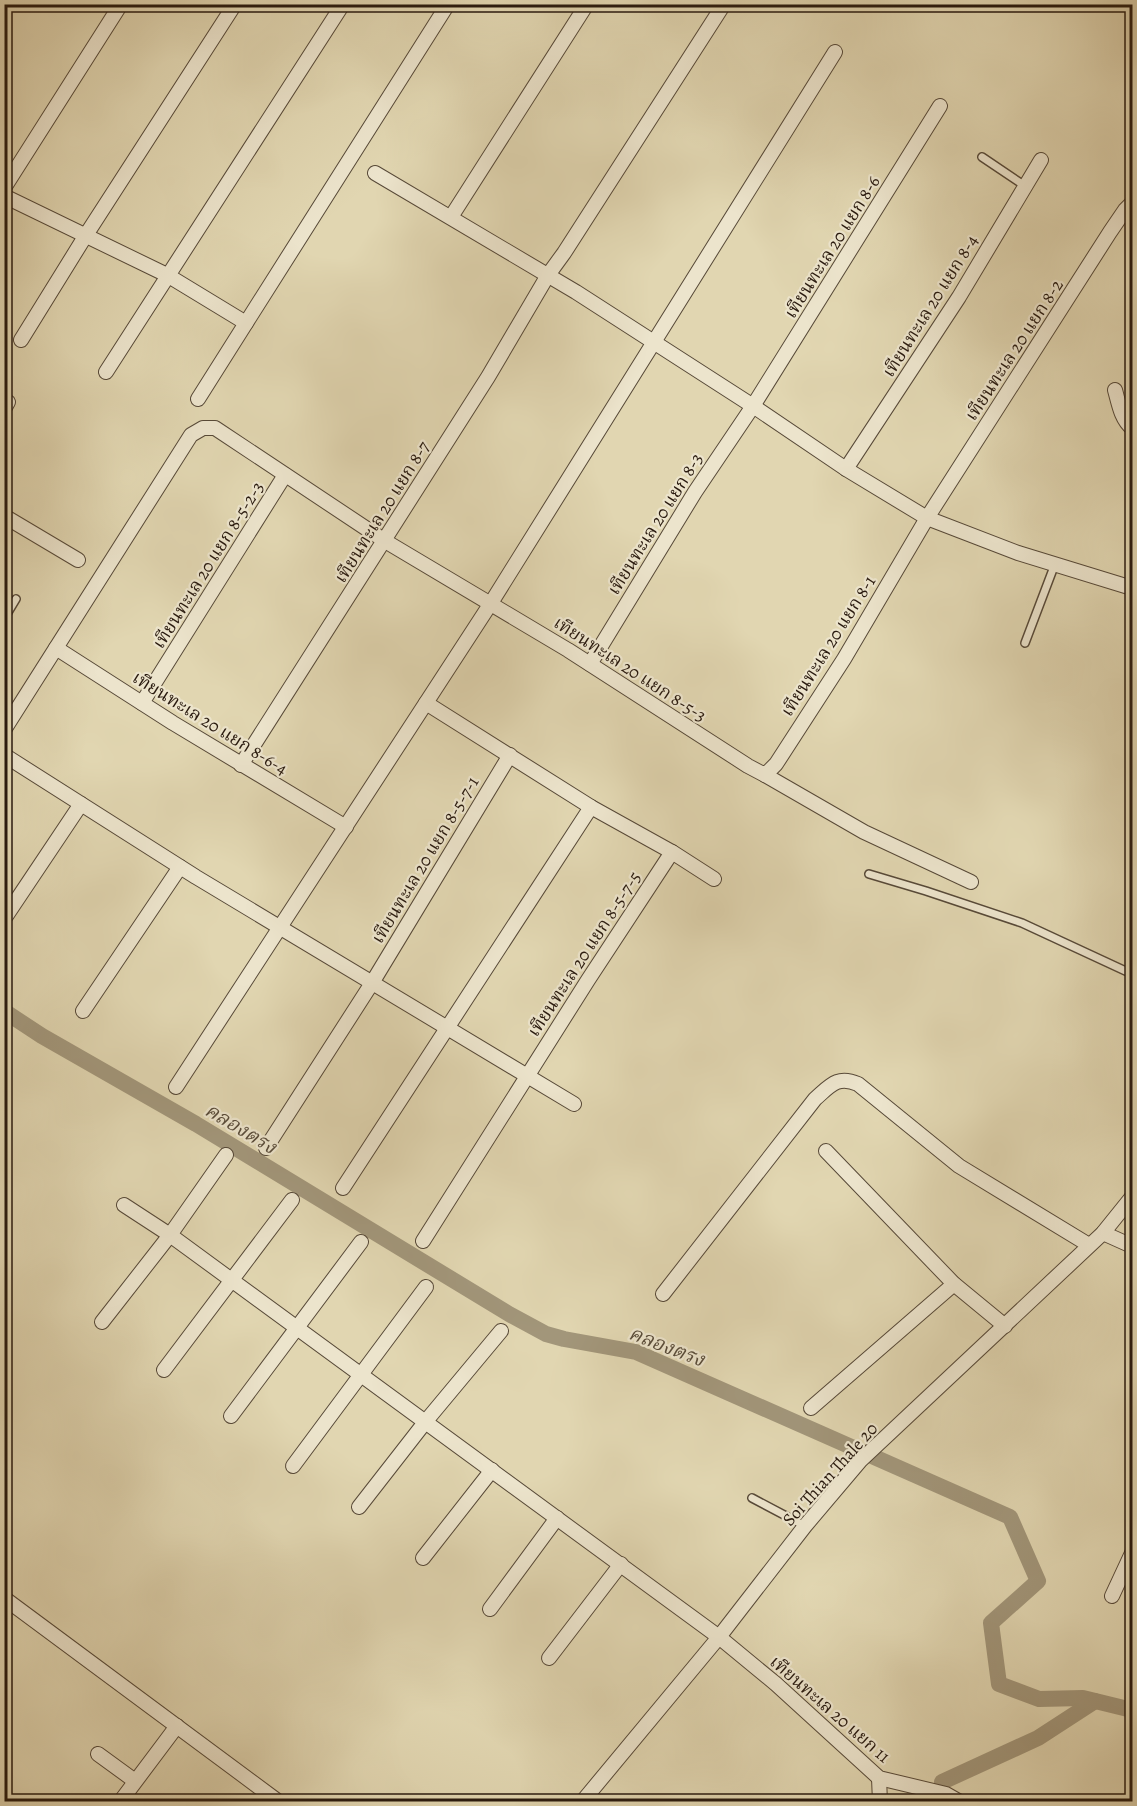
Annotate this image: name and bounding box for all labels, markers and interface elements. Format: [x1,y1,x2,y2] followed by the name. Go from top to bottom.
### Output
[778,171,886,323] street label: เทียนทะเล 20 แยก 8-6
[876,230,984,382] street label: เทียนทะเล 20 แยก 8-4
[959,274,1069,425] street label: เทียนทะเล 20 แยก 8-2
[329,436,436,588] street label: เทียนทะเล 20 แยก 8-7
[602,448,708,600] street label: เทียนทะเล 20 แยก 8-3
[147,477,269,653] street label: เทียนทะเล 20 แยก 8-5-2-3
[775,571,881,721] street label: เทียนทะเล 20 แยก 8-1
[549,611,711,727] street label: เทียนทะเล 20 แยก 8-5-3
[128,665,292,781] street label: เทียนทะเล 20 แยก 8-6-4
[366,772,484,948] street label: เทียนทะเล 20 แยก 8-5-7-1
[522,867,646,1041] street label: เทียนทะเล 20 แยก 8-5-7-5
[200,1097,282,1161] water label: คลองตรง
[625,1320,709,1374] water label: คลองตรง
[777,1417,883,1531] street label: Soi Thian Thale 20
[765,1650,895,1768] street label: เทียนทะเล 20 แยก 11

